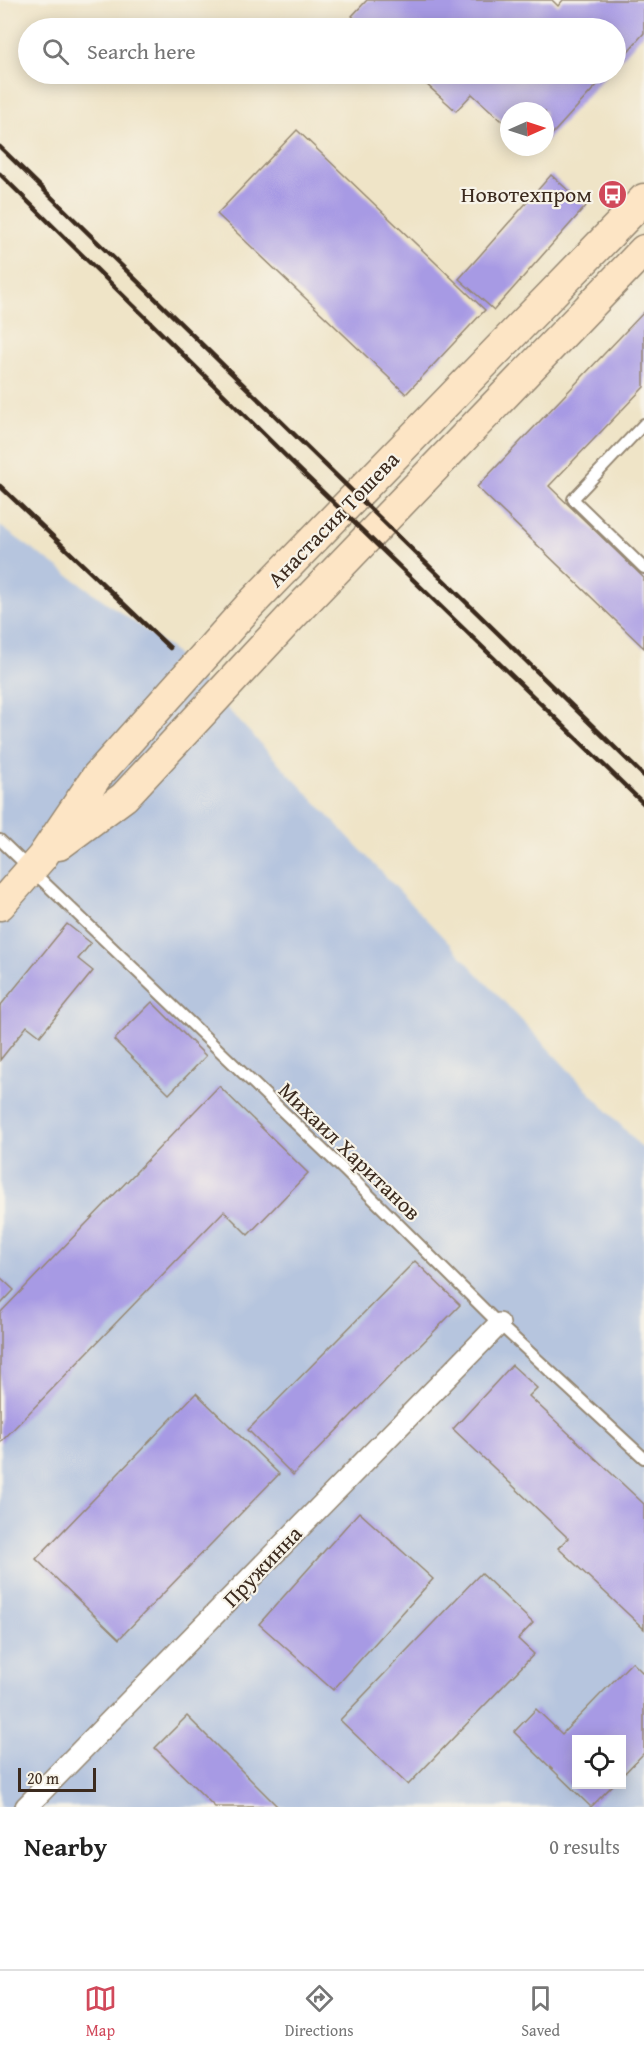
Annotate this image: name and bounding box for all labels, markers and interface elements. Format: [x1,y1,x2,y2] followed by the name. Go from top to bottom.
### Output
[18,18,626,84] search box
[39,35,72,68] icon: search
[87,35,196,67] text: Search here
[500,102,554,156] north arrow
[461,178,592,210] place label: Новотехпром
[597,178,629,210] bus stop icon: Новотехпром
[260,443,407,594] street label: Анастасия Тошева
[272,1075,428,1227] street label: Михаил Хаританов
[215,1518,309,1614] street label: Пружинна
[572,1735,626,1789] map controls
[572,1735,626,1789] button: locate
[18,1765,96,1792] scale bar
[27,1766,59,1790] text: 20 m
[24,1827,107,1866] text: Nearby
[549,1832,620,1861] text: 0 results
[84,1982,117,2042] tab: Map
[285,1982,354,2042] tab: Directions
[521,1982,560,2042] tab: Saved

